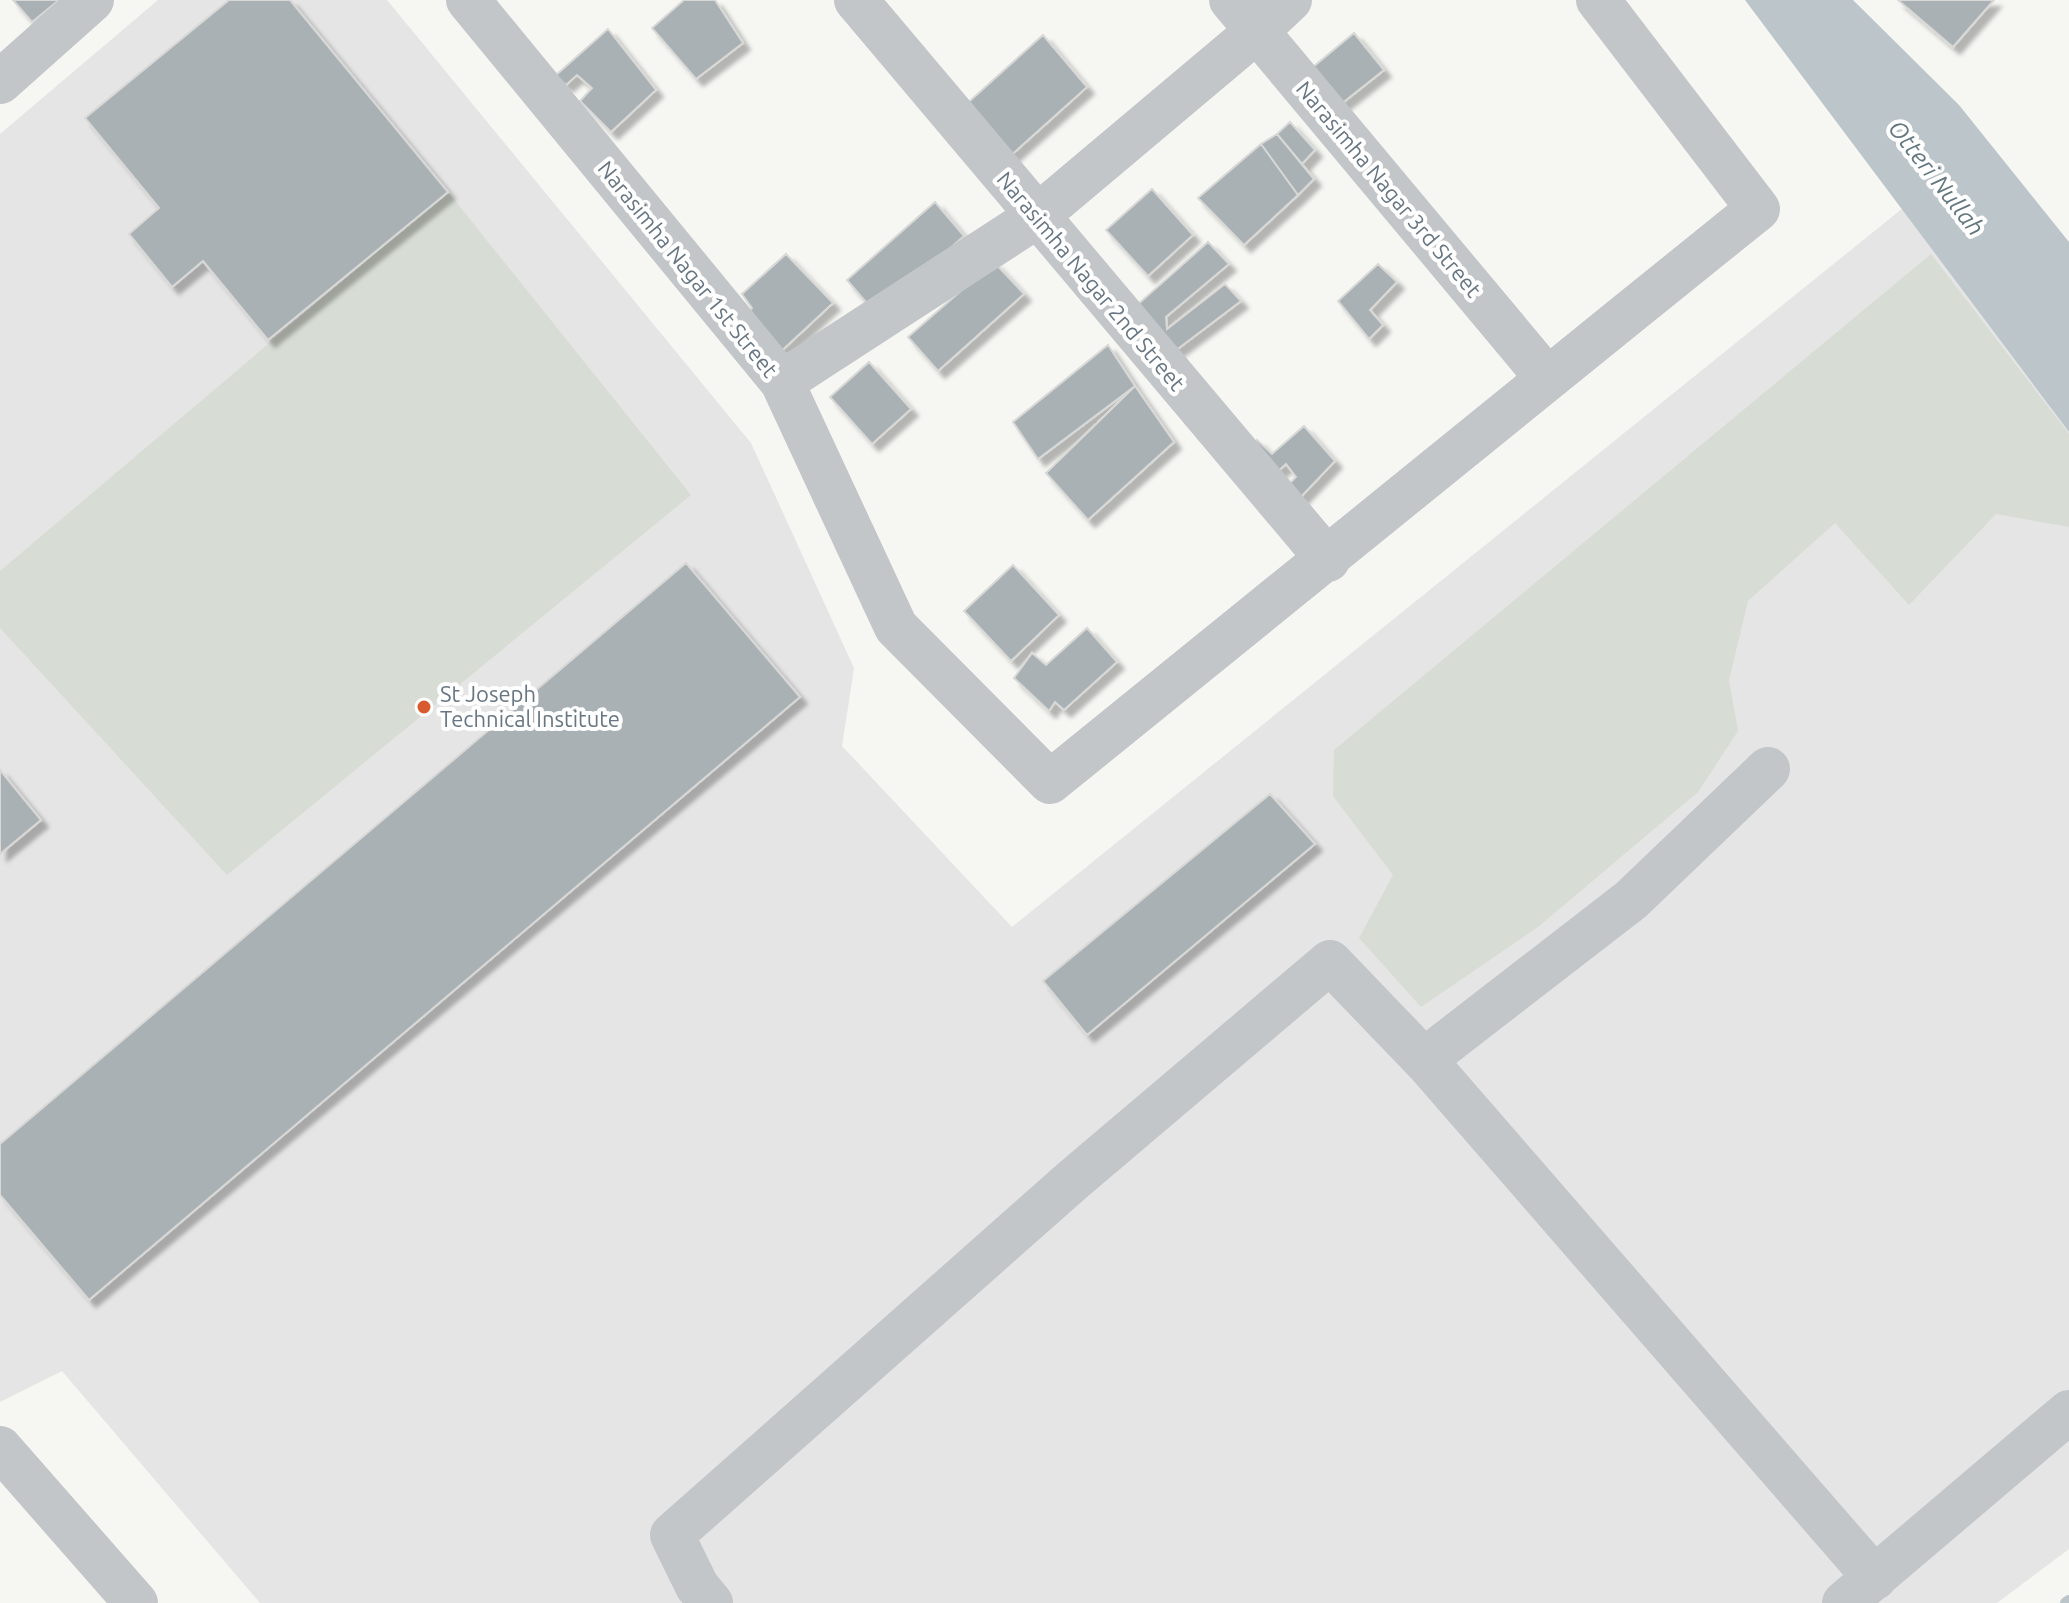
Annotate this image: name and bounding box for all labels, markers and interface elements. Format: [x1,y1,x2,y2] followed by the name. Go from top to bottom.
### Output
[1292,76,1487,302] street label: Narasimha Nagar 3rd Street
[1883,115,1990,241] water label: Otteri Nullah
[593,156,784,382] street label: Narasimha Nagar 1st Street
[992,166,1191,395] street label: Narasimha Nagar 2nd Street
[440,681,620,731] place label: St Joseph Technical Institute
[415,698,433,716] marker: St Joseph Technical Institute

